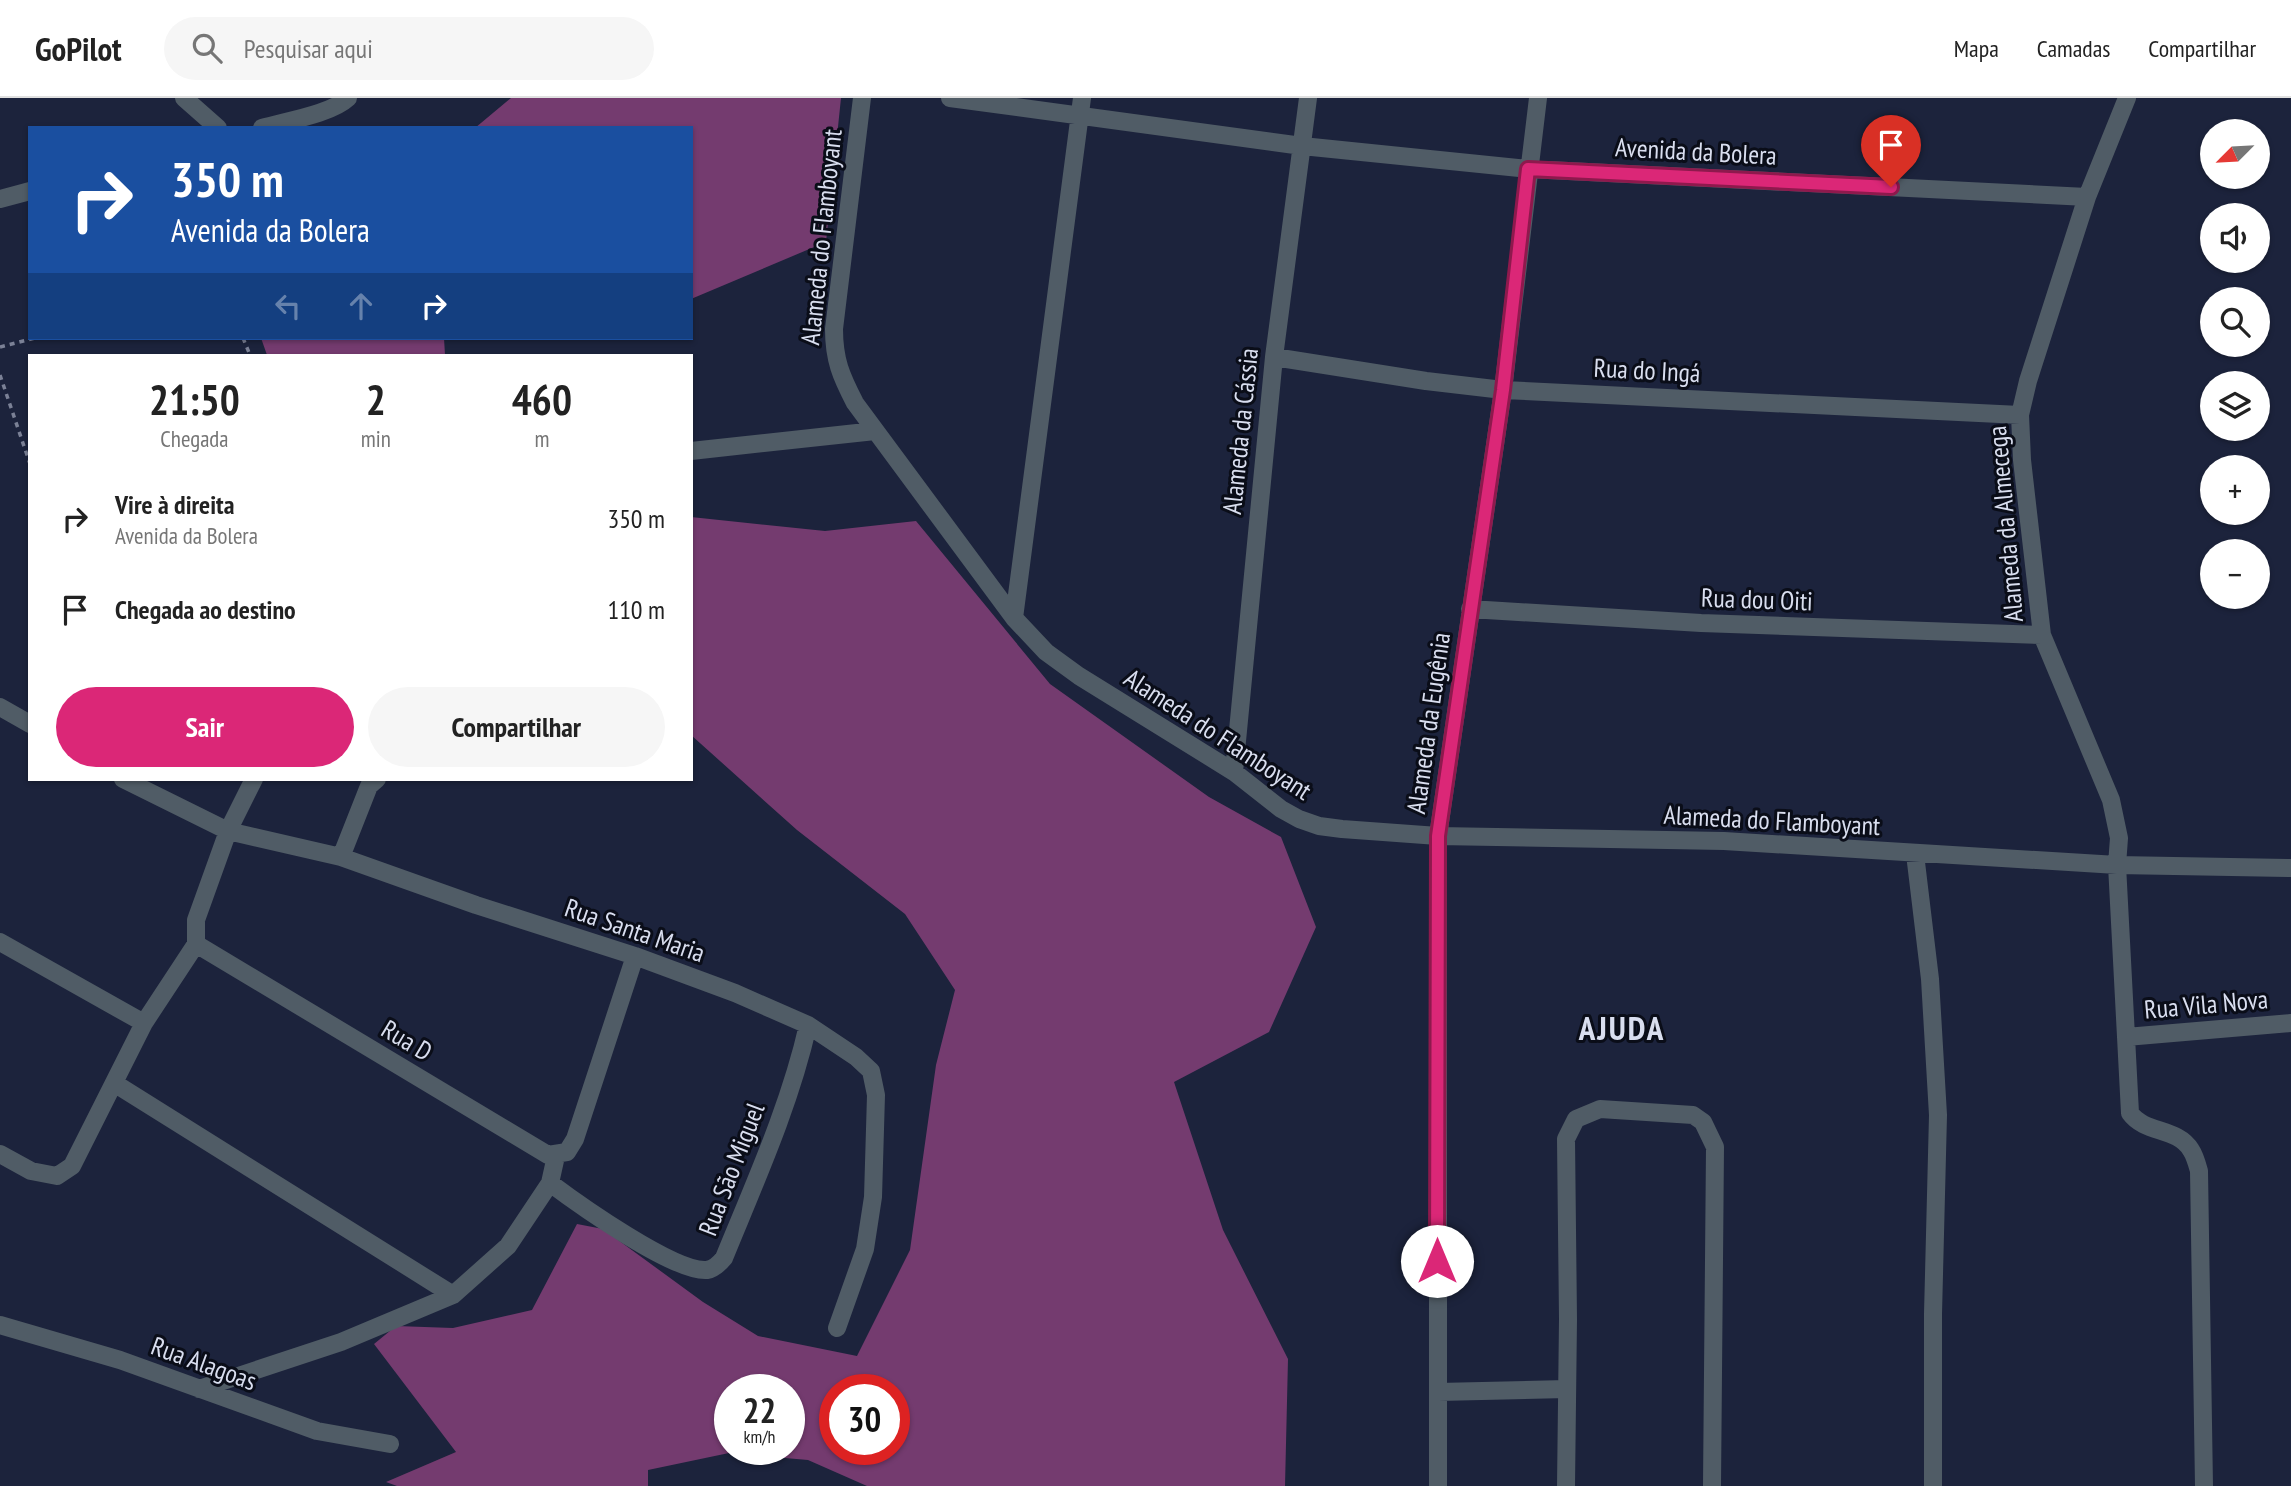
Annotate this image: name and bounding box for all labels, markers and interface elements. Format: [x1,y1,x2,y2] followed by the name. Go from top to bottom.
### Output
[164,17,654,80] search box
[35,27,122,70] text: GoPilot
[188,29,226,67] icon: search
[244,32,373,65] text: Pesquisar aqui
[1954,33,1999,64] text: Mapa
[2037,33,2110,64] text: Camadas
[2148,33,2256,64] text: Compartilhar
[1861,115,1921,187] pin
[2200,119,2270,189] north arrow
[2200,119,2270,609] map controls
[1872,126,1910,164] icon: arrive
[793,128,849,346] street label: Alameda do Flamboyant
[1614,130,1778,172] street label: Avenida da Bolera
[171,147,284,211] text: 350 m
[56,154,147,245] icon: right
[2200,203,2270,273] button: sound
[171,209,370,251] text: Avenida da Bolera
[269,287,307,325] icon: left
[342,287,380,325] icon: ahead
[415,287,453,325] icon: right
[2200,287,2270,357] button: search
[1215,346,1265,516] street label: Alameda da Cássia
[1593,351,1701,389] street label: Rua do Ingá
[2200,371,2270,441] button: layers
[149,372,240,427] text: 21:50
[366,372,386,427] text: 2
[512,372,572,427] text: 460
[160,424,229,453] text: Chegada
[361,424,391,453] text: min
[534,424,549,453] text: m
[1980,425,2030,623] street label: Alameda da Almecega
[2200,455,2270,525] button: +
[115,488,234,521] text: Vire à direita
[56,500,94,538] icon: right
[607,502,665,535] text: 350 m
[115,521,258,550] text: Avenida da Bolera
[2200,539,2270,609] button: −
[1701,581,1813,617] street label: Rua dou Oiti
[56,591,94,629] icon: arrive
[115,593,296,626] text: Chegada ao destino
[607,593,665,626] text: 110 m
[1399,630,1457,816] street label: Alameda da Eugênia
[1118,661,1318,807] street label: Alameda do Flamboyant
[56,687,354,767] button: Sair
[368,687,665,767] button: Compartilhar
[1663,798,1881,842] street label: Alameda do Flamboyant
[561,891,709,969] street label: Rua Santa Maria
[2143,982,2269,1026] street label: Rua Vila Nova
[1578,1006,1665,1049] district label: AJUDA
[376,1012,438,1068] street label: Rua D
[691,1098,771,1240] street label: Rua São Miguel
[1400,1224,1474,1298] position arrow
[147,1329,261,1397] street label: Rua Alagoas
[819,1374,910,1465] speed limit sign: 30
[743,1387,776,1433] text: 22
[744,1425,775,1448] text: km/h

